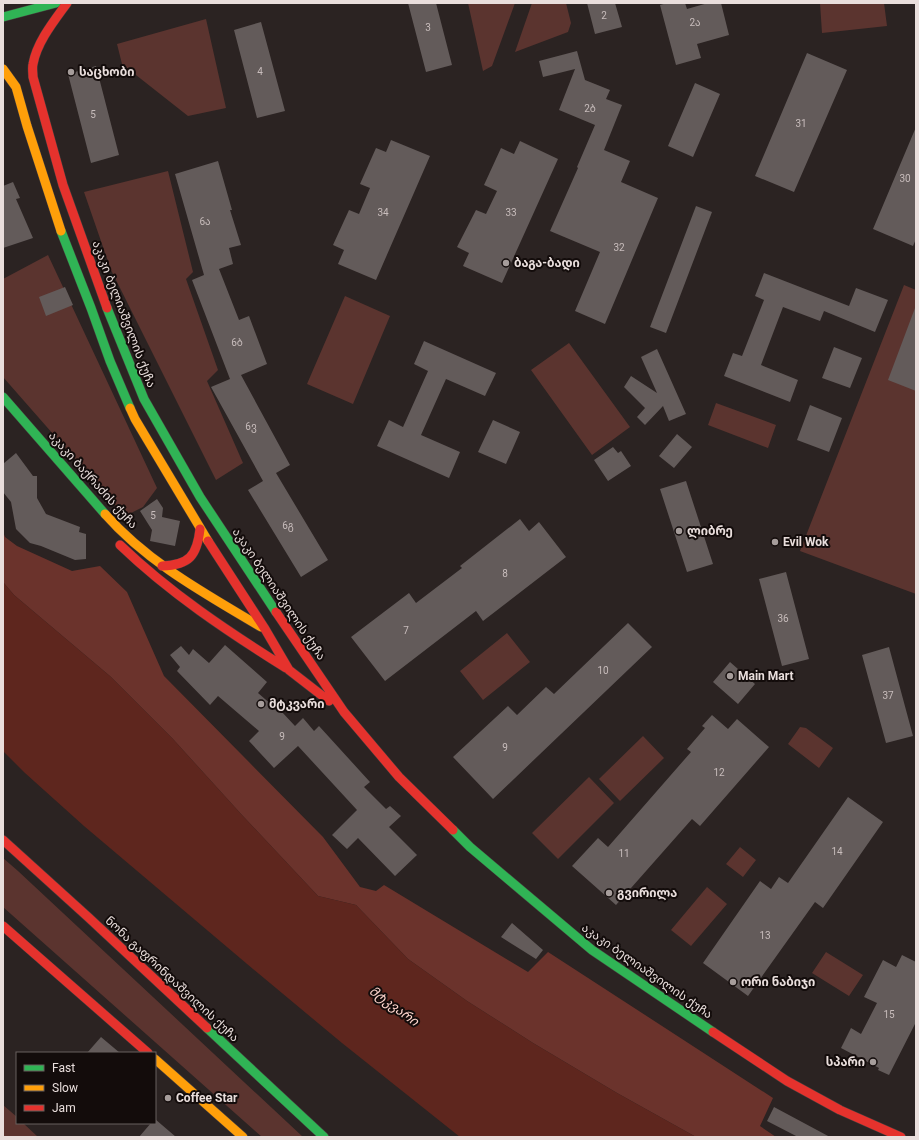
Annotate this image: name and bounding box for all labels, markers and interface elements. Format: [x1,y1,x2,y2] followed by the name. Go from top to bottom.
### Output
[601,10,607,21] house number: 2
[689,17,701,28] house number: 2ა
[425,22,431,33] house number: 3
[79,65,134,79] place label: საცხობი
[257,66,263,77] house number: 4
[66,67,76,77] marker: საცხობი
[584,103,596,114] house number: 2ბ
[90,109,96,120] house number: 5
[795,118,807,129] house number: 31
[899,173,911,184] house number: 30
[377,207,389,218] house number: 34
[505,207,517,218] house number: 33
[199,216,211,227] house number: 6ა
[89,238,159,390] street label: აკაკი ბელიაშვილის ქუჩა
[613,242,625,253] house number: 32
[514,256,580,271] place label: ბაგა-ბადი
[501,258,511,268] marker: ბაგა-ბადი
[231,337,243,348] house number: 6ბ
[245,421,257,433] house number: 6ვ
[46,429,140,531] street label: აკაკი ბაქრაძის ქუჩა
[150,510,156,521] house number: 5
[282,520,294,532] house number: 6გ
[687,524,733,539] place label: ლიბრე
[229,525,329,663] street label: აკაკი ბელიაშვილის ქუჩა
[674,526,684,536] marker: ლიბრე
[783,535,829,549] place label: Evil Wok
[770,537,780,547] marker: Evil Wok
[502,568,508,579] house number: 8
[777,613,789,624] house number: 36
[403,625,409,636] house number: 7
[597,665,609,676] house number: 10
[738,669,794,683] place label: Main Mart
[725,671,735,681] marker: Main Mart
[882,690,894,701] house number: 37
[269,697,324,711] place label: მტკვარი
[256,699,266,709] marker: მტკვარი
[279,731,285,742] house number: 9
[502,742,508,753] house number: 9
[713,767,725,778] house number: 12
[831,846,843,857] house number: 14
[618,848,630,859] house number: 11
[617,886,677,901] place label: გვირილა
[604,888,614,898] marker: გვირილა
[102,913,242,1045] street label: ნონა გაფრინდაშვილის ქუჩა
[578,920,715,1022] street label: აკაკი ბელიაშვილის ქუჩა
[759,930,771,941] house number: 13
[741,975,815,989] place label: ორი ნაბიჯი
[728,977,738,987] marker: ორი ნაბიჯი
[366,983,422,1030] water label: მტკვარი
[883,1009,895,1020] house number: 15
[16,1052,156,1124] legend
[826,1055,865,1069] place label: სპარი
[868,1057,878,1067] marker: სპარი
[52,1061,75,1075] text: Fast
[52,1081,78,1095] text: Slow
[176,1091,238,1105] place label: Coffee Star
[163,1093,173,1103] marker: Coffee Star
[52,1101,76,1115] text: Jam

